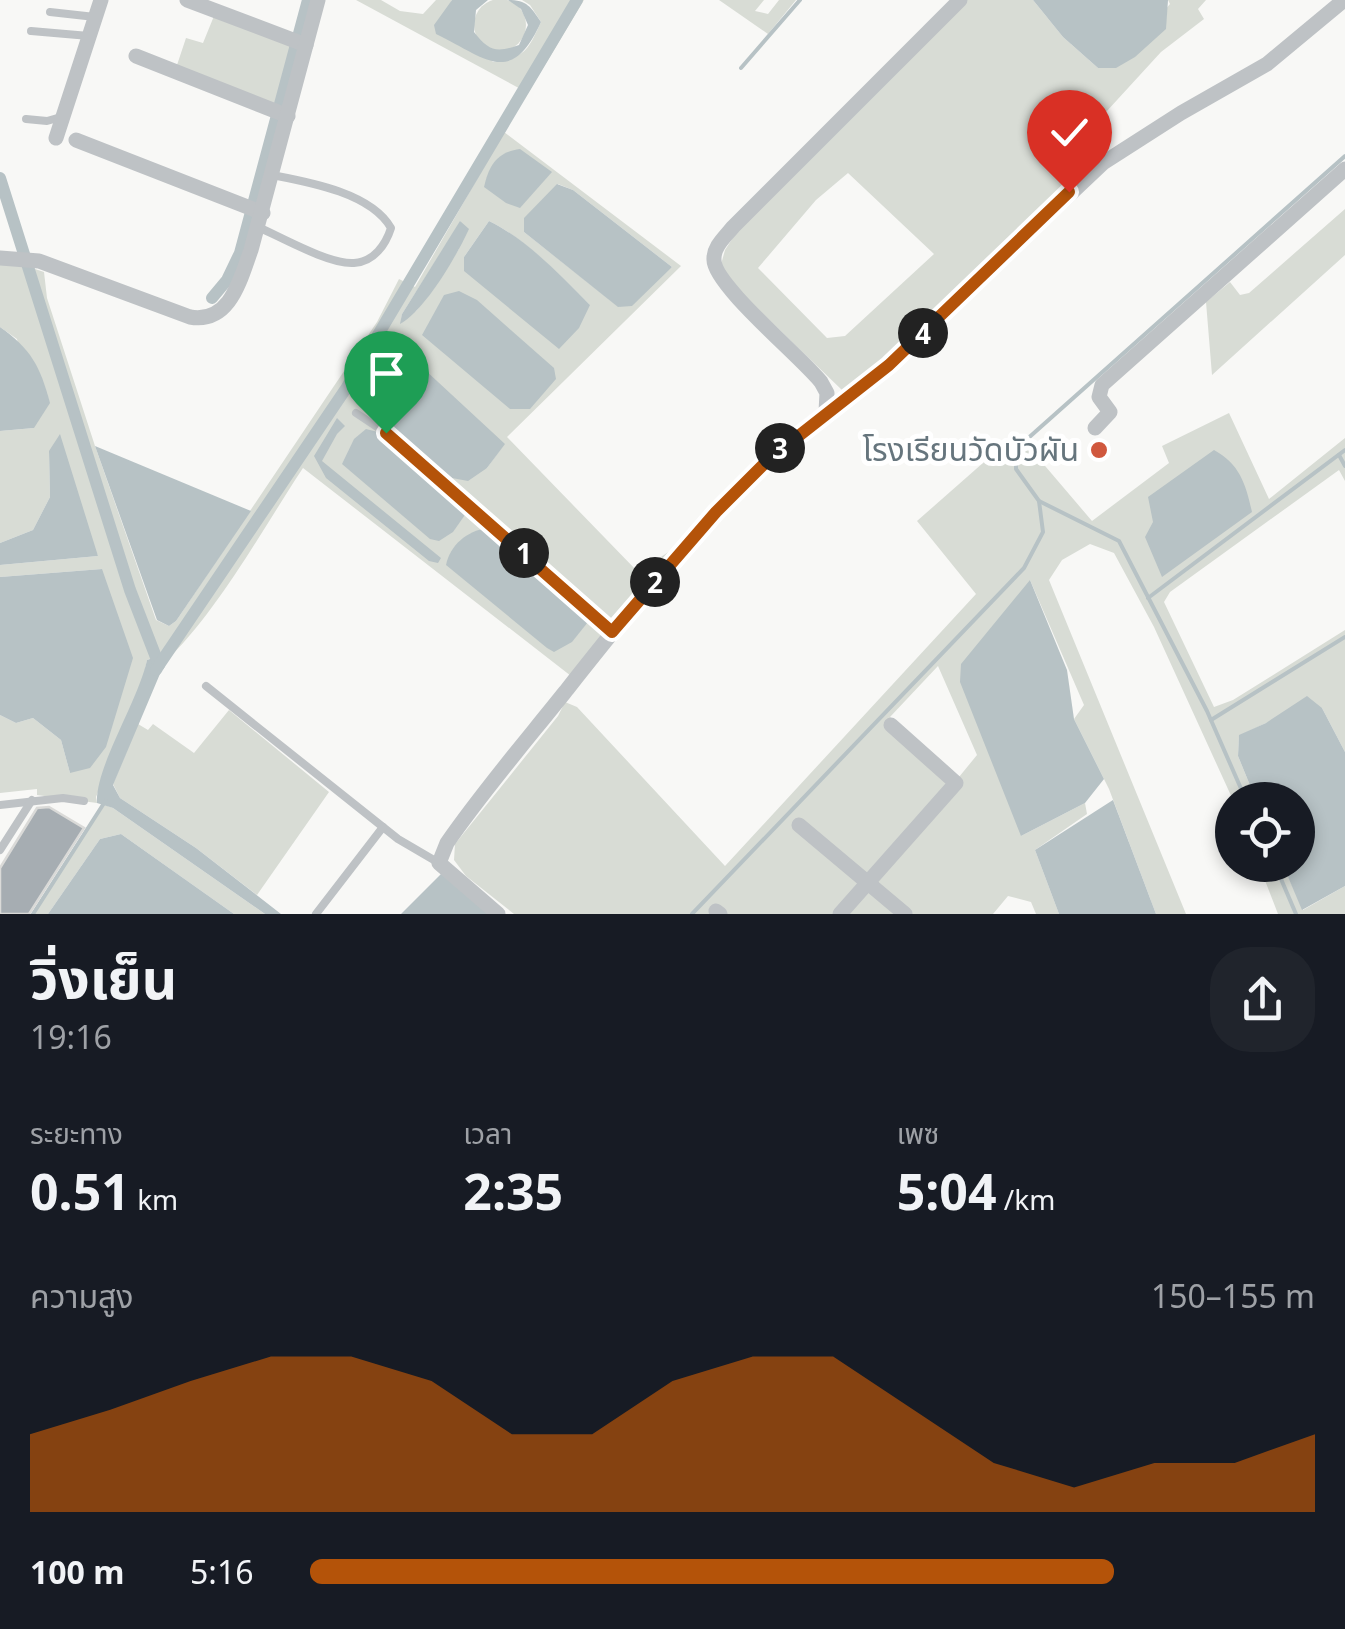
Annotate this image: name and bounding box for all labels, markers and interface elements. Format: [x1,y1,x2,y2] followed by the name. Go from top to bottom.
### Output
[1027,90,1112,193] pin
[1042,105,1097,160] icon: check
[898,308,948,358] pin: 4
[915,314,931,352] text: 4
[344,331,429,434] pin
[359,346,414,401] icon: arrive
[755,423,805,473] pin: 3
[862,427,1079,470] place label: โรงเรียนวัดบัวผัน
[772,429,788,467] text: 3
[1088,439,1110,461] marker: โรงเรียนวัดบัวผัน
[499,528,549,578] pin: 1
[516,534,532,572] text: 1
[630,557,680,607] pin: 2
[647,563,663,601] text: 2
[1215,782,1315,882] map controls
[1215,782,1315,882] button: locate
[30,940,177,1015] text: วิ่งเย็น
[1210,947,1315,1052] button: share
[30,1015,112,1058] text: 19:16
[30,1114,123,1152] text: ระยะทาง
[463,1114,512,1152] text: เวลา
[897,1114,939,1152] text: เพซ
[30,1157,130,1225] text: 0.51
[463,1157,563,1225] text: 2:35
[897,1157,997,1225] text: 5:04
[130,1180,178,1218] text: km
[997,1180,1055,1218] text: /km
[30,1274,134,1317] text: ความสูง
[1151,1274,1315,1317] text: 150–155 m
[30,1550,124,1593] text: 100 m
[190,1550,254,1593] text: 5:16

